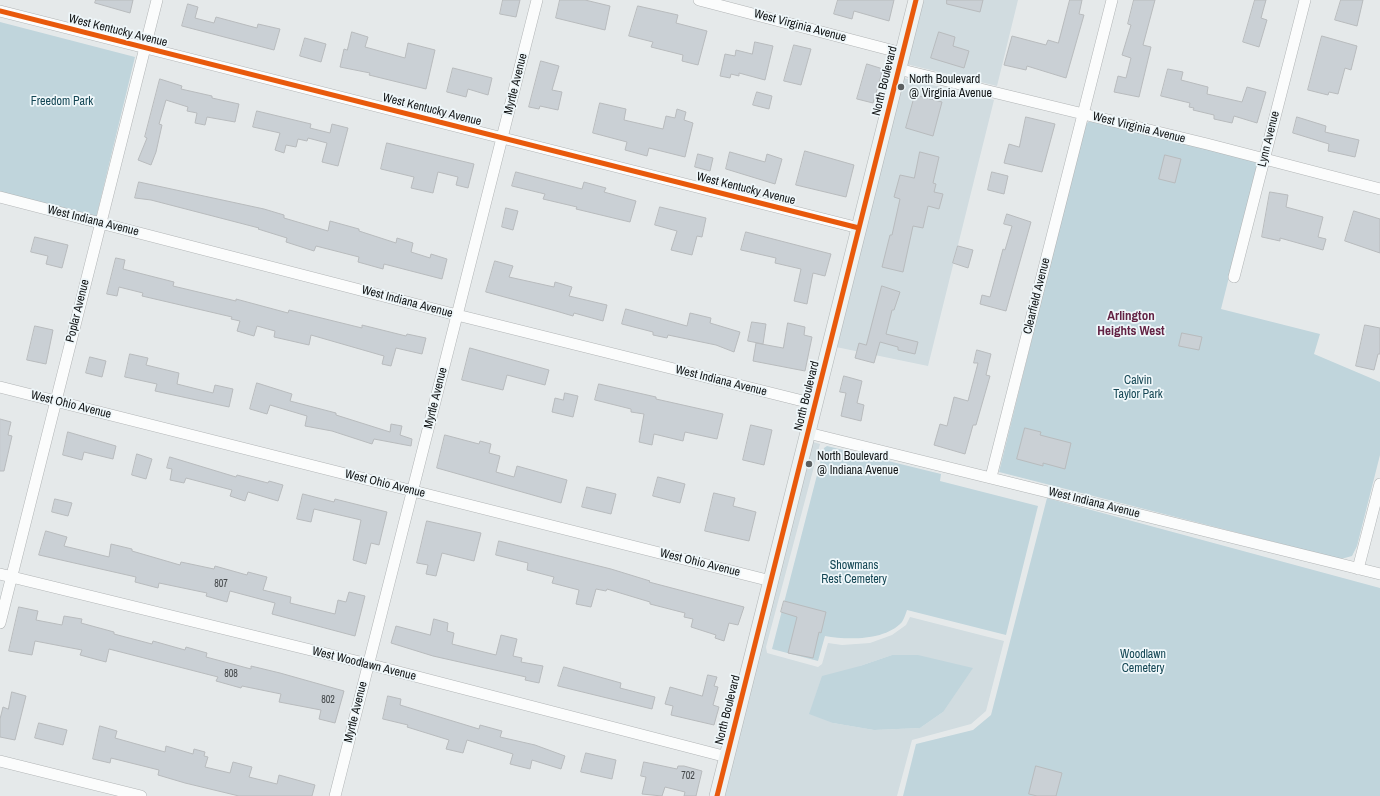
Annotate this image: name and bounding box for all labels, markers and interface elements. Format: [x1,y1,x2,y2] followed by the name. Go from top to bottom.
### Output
[752,7,848,45] street label: West Virginia Avenue
[67,12,169,50] street label: West Kentucky Avenue
[869,45,901,117] street label: North Boulevard
[501,52,531,116] street label: Myrtle Avenue
[909,73,992,101] place label: North Boulevard @ Virginia Avenue
[896,82,906,92] marker: North Boulevard @ Virginia Avenue
[381,91,483,129] street label: West Kentucky Avenue
[31,95,93,109] park label: Freedom Park
[1091,109,1187,147] street label: West Virginia Avenue
[1255,110,1283,168] street label: Lynn Avenue
[695,170,797,208] street label: West Kentucky Avenue
[46,203,140,239] street label: West Indiana Avenue
[1021,256,1053,336] street label: Clearfield Avenue
[63,278,93,344] street label: Poplar Avenue
[360,283,454,321] street label: West Indiana Avenue
[1097,309,1165,340] district label: Arlington Heights West
[791,360,823,432] street label: North Boulevard
[674,363,768,399] street label: West Indiana Avenue
[421,366,451,430] street label: Myrtle Avenue
[1113,374,1163,402] park label: Calvin Taylor Park
[29,388,113,422] street label: West Ohio Avenue
[817,450,898,478] place label: North Boulevard @ Indiana Avenue
[804,459,814,469] marker: North Boulevard @ Indiana Avenue
[343,467,427,501] street label: West Ohio Avenue
[1047,485,1141,521] street label: West Indiana Avenue
[658,546,742,580] street label: West Ohio Avenue
[821,559,887,587] park label: Showmans Rest Cemetery
[214,578,228,590] house number: 807
[310,644,418,684] street label: West Woodlawn Avenue
[1120,648,1166,676] park label: Woodlawn Cemetery
[224,668,238,680] house number: 808
[712,674,744,746] street label: North Boulevard
[341,680,371,744] street label: Myrtle Avenue
[321,694,335,706] house number: 802
[681,770,695,782] house number: 702

